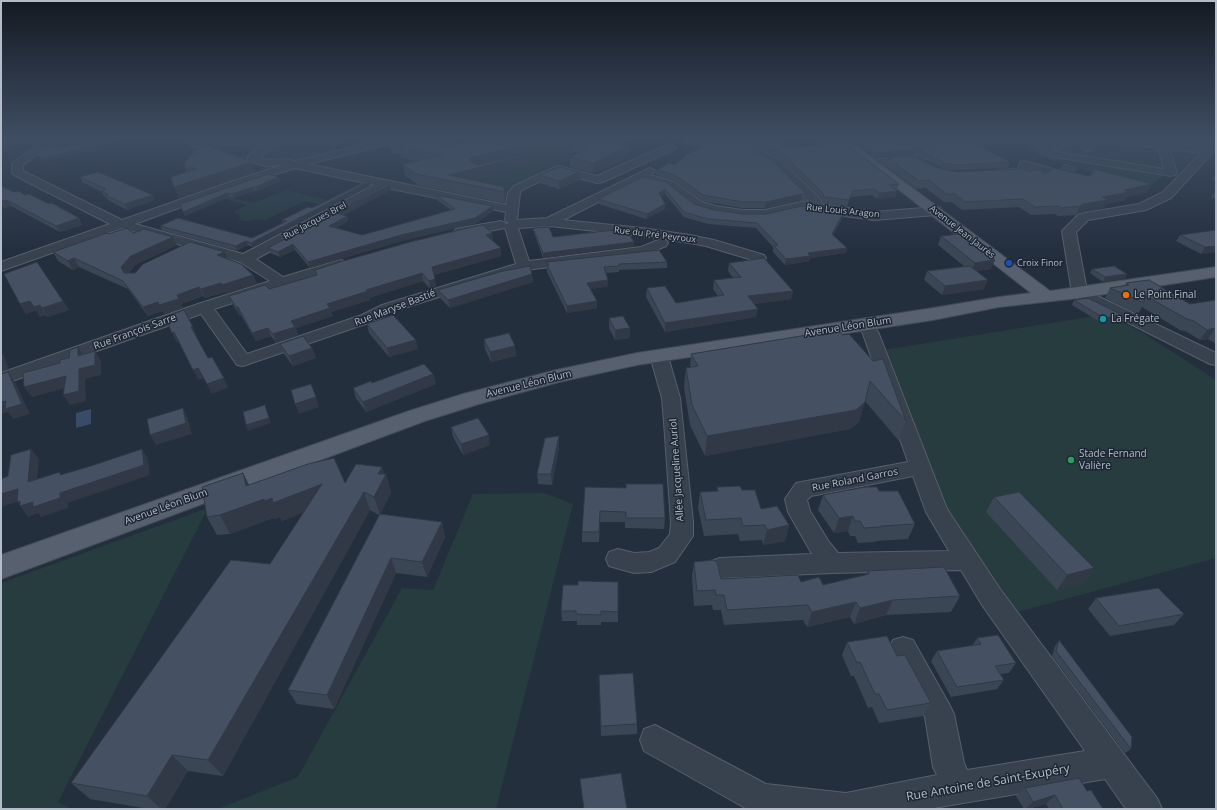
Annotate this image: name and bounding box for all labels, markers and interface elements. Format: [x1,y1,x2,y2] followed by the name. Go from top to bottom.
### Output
[282,200,348,242] street label: Rue Jacques Brel
[806,202,880,220] street label: Rue Louis Aragon
[927,203,997,261] street label: Avenue Jean Jaurès
[613,225,697,245] street label: Rue du Pré Peyroux
[1004,258,1014,268] marker: Croix Finor
[1017,258,1063,268] place label: Croix Finor
[353,287,437,329] street label: Rue Maryse Bastié
[1134,289,1196,301] place label: Le Point Final
[1121,290,1131,300] marker: Le Point Final
[92,311,178,353] street label: Rue François Sarre
[1111,313,1159,325] place label: La Frégate
[804,314,892,340] street label: Avenue Léon Blum
[1098,314,1108,324] marker: La Frégate
[485,368,573,400] street label: Avenue Léon Blum
[667,418,687,522] street label: Allée Jacqueline Auriol
[1079,448,1147,472] place label: Stade Fernand Valière
[1066,455,1076,465] marker: Stade Fernand Valière
[811,466,899,494] street label: Rue Roland Garros
[123,486,209,528] street label: Avenue Léon Blum
[905,762,1071,804] street label: Rue Antoine de Saint-Exupéry

